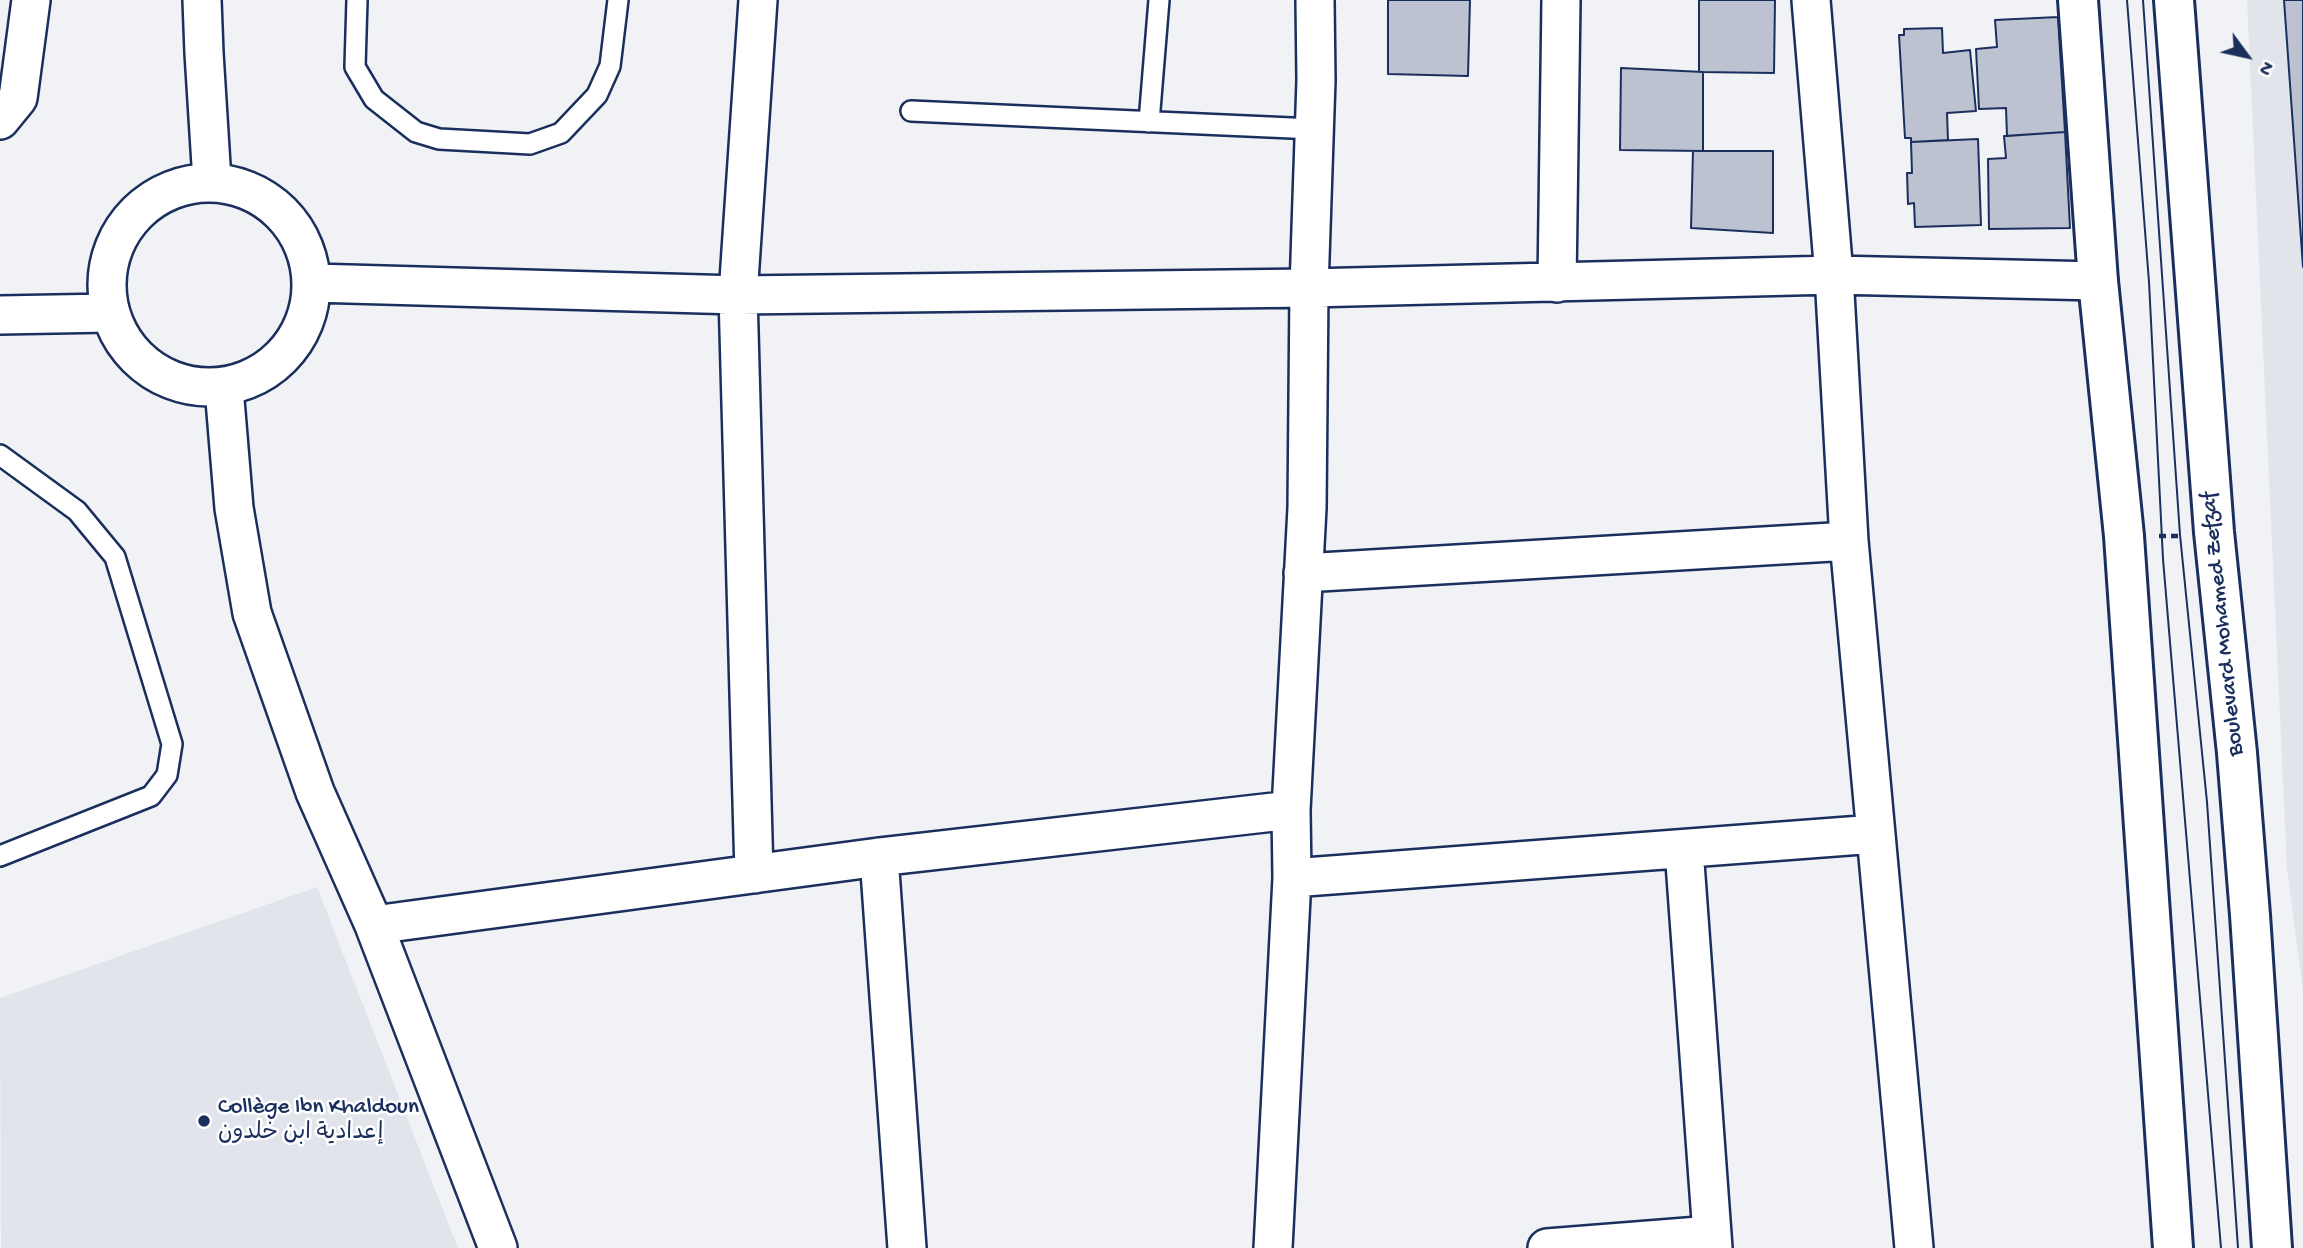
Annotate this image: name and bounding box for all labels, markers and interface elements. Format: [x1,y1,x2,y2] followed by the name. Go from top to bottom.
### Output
[2212,21,2282,91] north arrow
[2252,56,2278,79] text: N
[2196,491,2252,757] street label: Boulevard Mohamed Zefzaf
[218,1094,419,1148] place label: Collège Ibn Khaldoun إعدادية ابن خلدون
[196,1113,212,1129] marker: Collège Ibn Khaldoun إعدادية ابن خلدون

